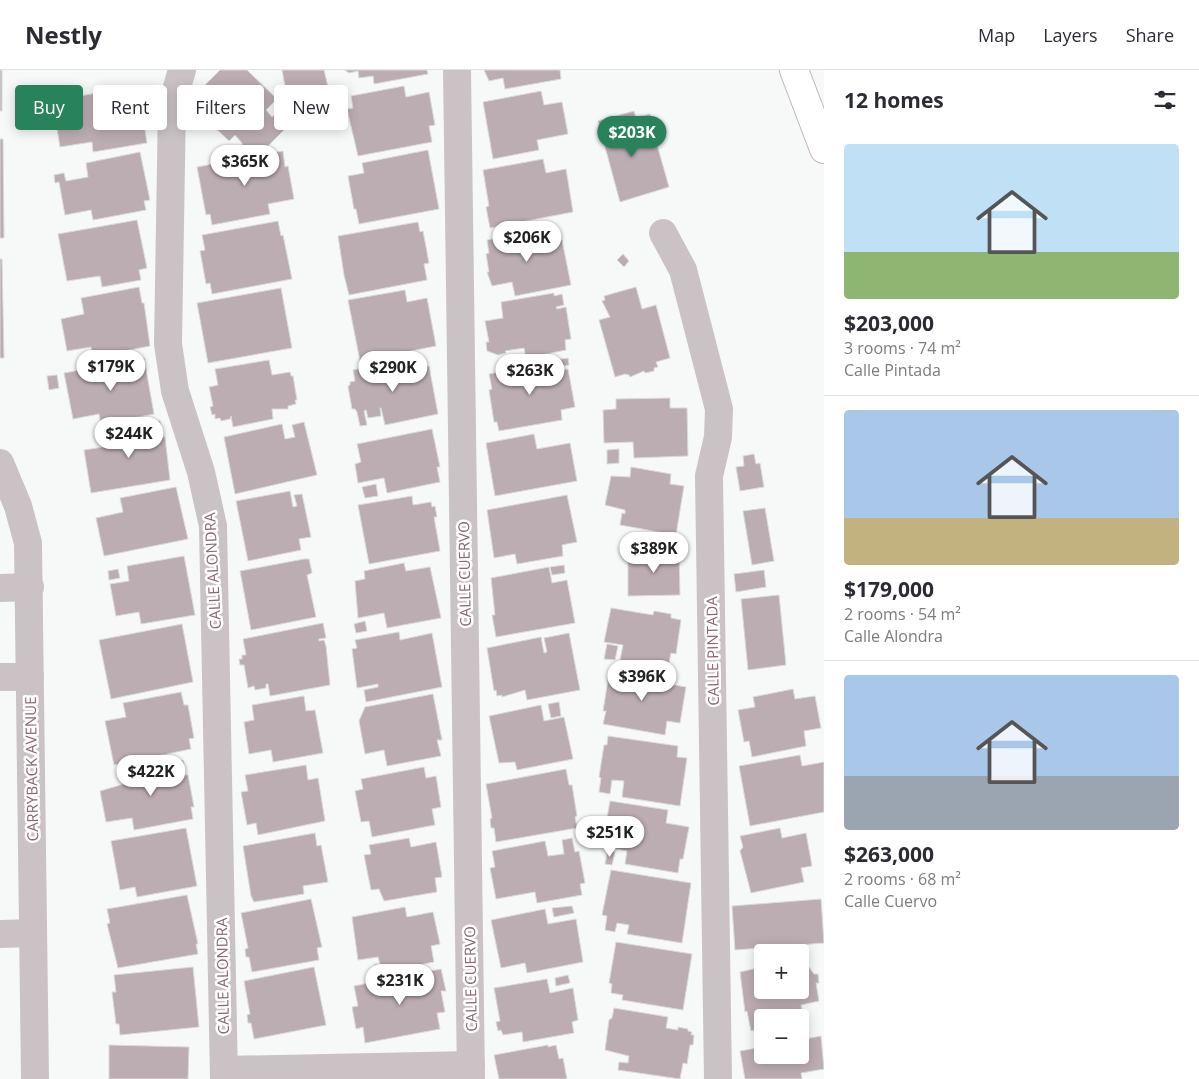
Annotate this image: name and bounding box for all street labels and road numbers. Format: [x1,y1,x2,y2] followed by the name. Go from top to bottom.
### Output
[199,512,225,630] street label: CALLE ALONDRA
[453,521,475,627] street label: CALLE CUERVO
[701,596,723,706] street label: CALLE PINTADA
[20,696,42,842] street label: CARRYBACK AVENUE
[211,917,233,1035] street label: CALLE ALONDRA
[459,926,481,1032] street label: CALLE CUERVO

